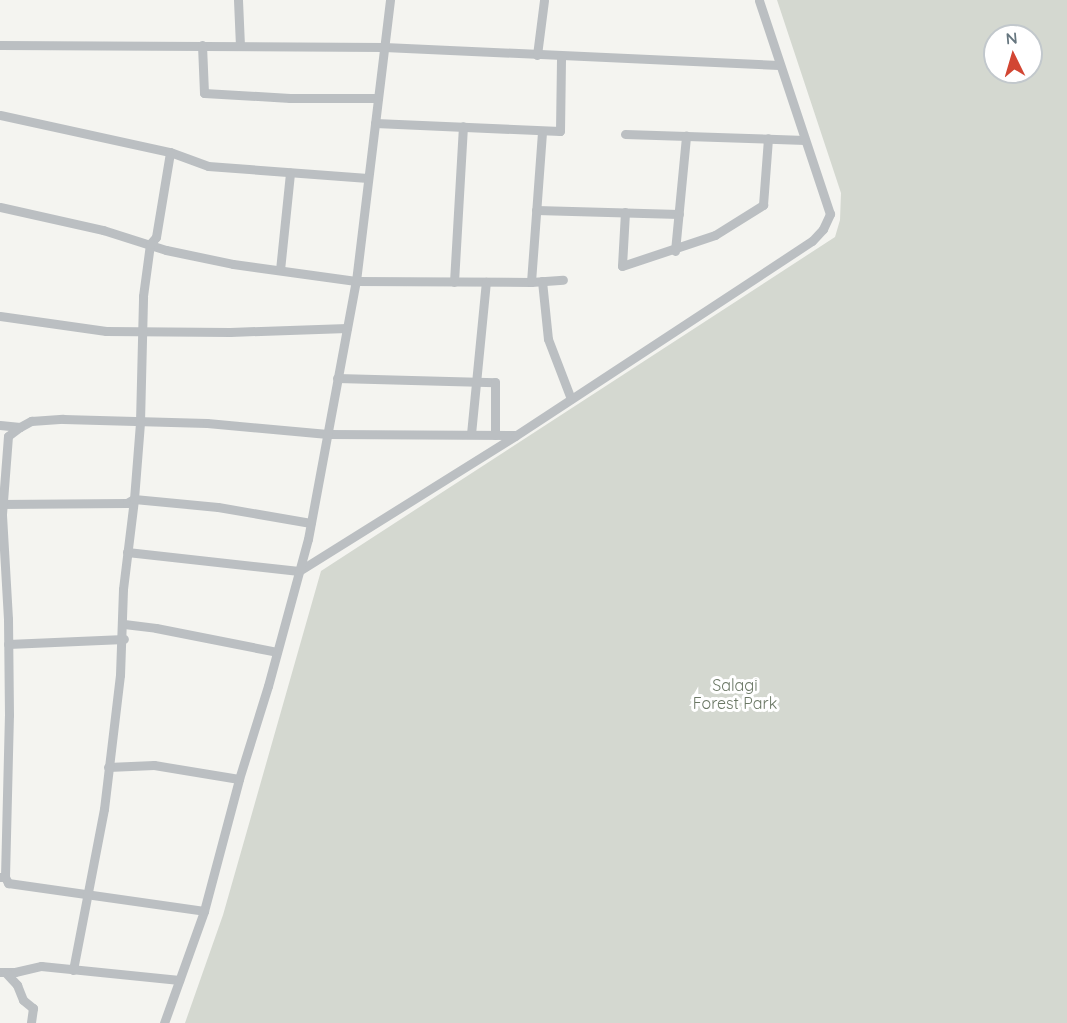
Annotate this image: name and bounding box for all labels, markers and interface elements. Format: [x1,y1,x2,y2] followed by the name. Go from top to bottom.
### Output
[983,24,1043,84] north arrow
[1005,28,1018,49] text: N
[693,675,777,713] park label: Salagi Forest Park

